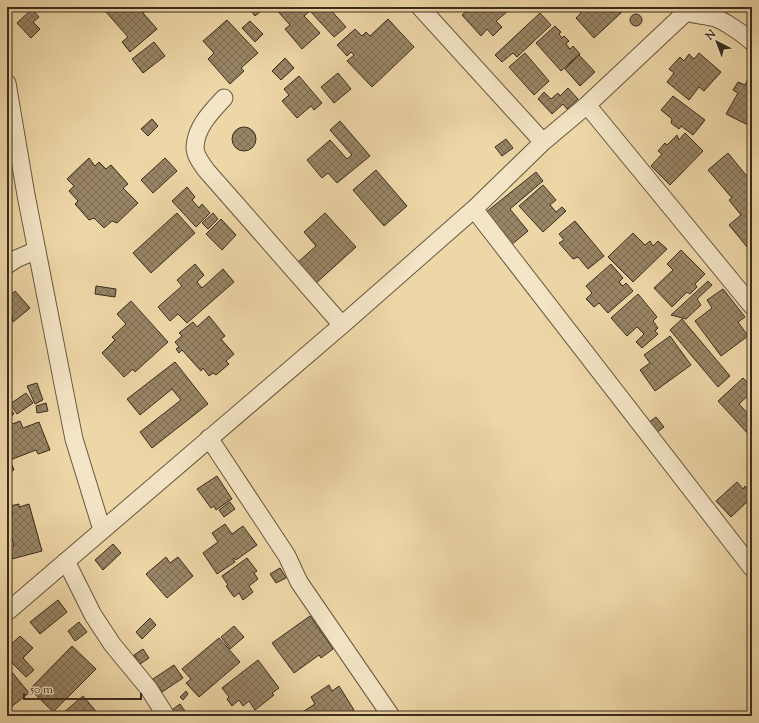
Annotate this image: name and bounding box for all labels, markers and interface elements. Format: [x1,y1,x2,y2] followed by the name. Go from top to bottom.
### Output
[697,22,737,62] north arrow
[702,26,720,45] text: N
[24,675,141,701] scale bar
[29,681,53,699] text: 50 m

